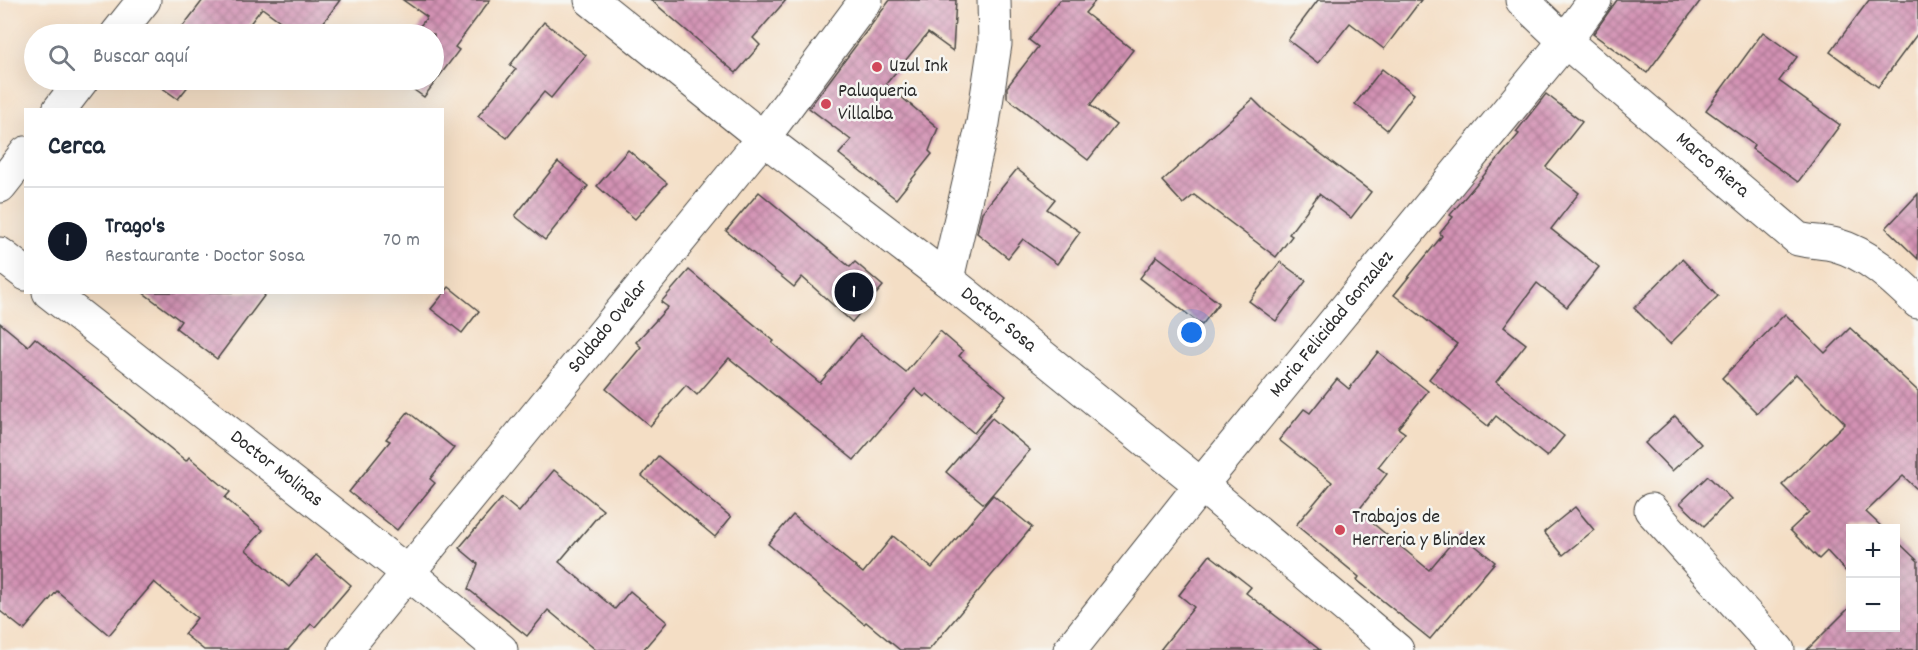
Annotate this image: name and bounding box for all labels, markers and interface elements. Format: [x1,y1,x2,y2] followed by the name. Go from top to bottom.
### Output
[24,24,444,90] search box
[45,41,78,74] icon: search
[93,42,188,73] text: Buscar aquí
[889,53,948,81] place label: Uzul Ink
[870,60,884,74] marker: Uzul Ink
[838,78,917,129] place label: Paluqueria Villalba
[819,97,833,111] marker: Paluqueria Villalba
[1669,126,1755,206] street label: Marco Riera
[48,129,105,166] text: Cerca
[105,212,165,243] text: Trago's
[65,227,70,255] text: 1
[383,227,420,255] text: 70 m
[105,243,304,271] text: Restaurante · Doctor Sosa
[1264,245,1402,404] street label: Maria Felicidad Gonzalez
[834,270,874,314] pin: 1
[562,273,656,380] street label: Soldado Ovelar
[954,281,1043,360] street label: Doctor Sosa
[1177,318,1206,347] your location
[223,424,328,515] street label: Doctor Molinas
[1352,504,1486,555] place label: Trabajos de Herreria y Blindex
[1333,523,1347,537] marker: Trabajos de Herreria y Blindex
[1846,524,1900,632] map controls
[1846,524,1900,578] button: +
[1846,578,1900,632] button: −

